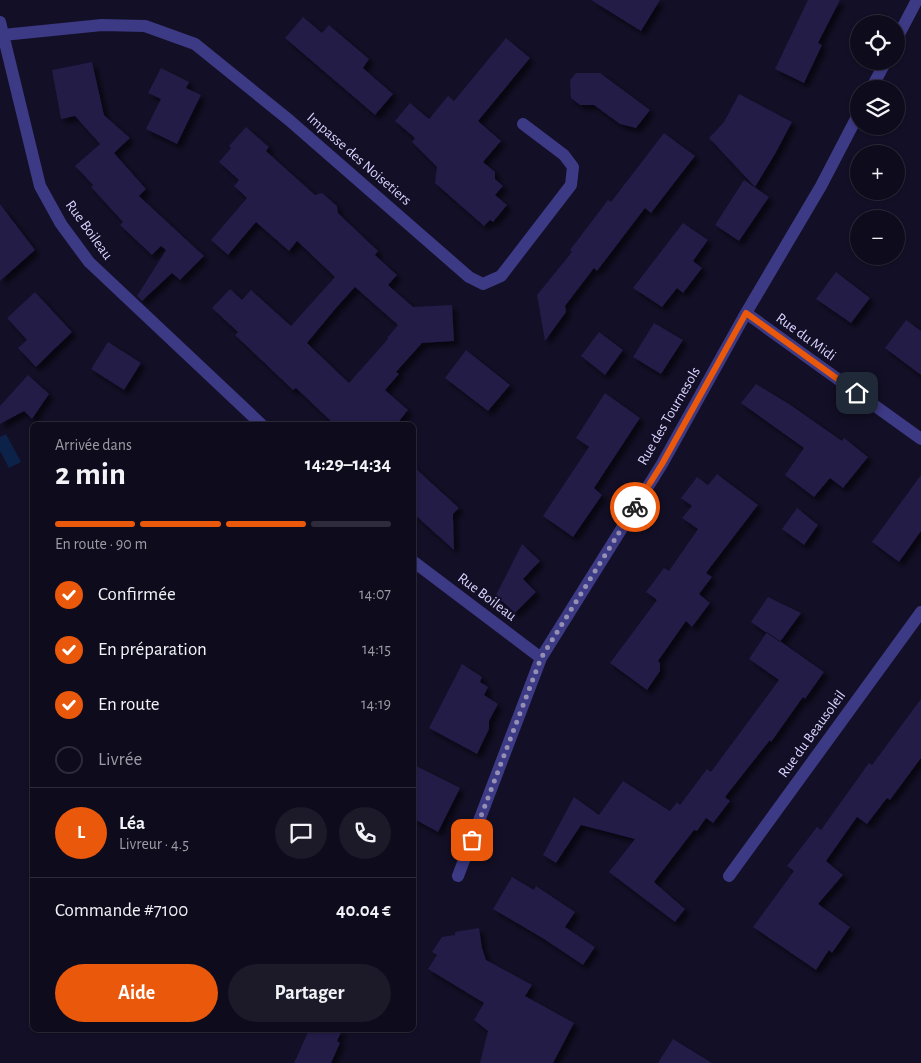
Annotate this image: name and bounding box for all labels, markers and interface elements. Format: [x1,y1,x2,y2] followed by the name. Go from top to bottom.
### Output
[850,15,905,265] map controls
[850,15,905,70] button: locate
[850,80,905,135] button: layers
[304,110,414,208] street label: Impasse des Noisetiers
[850,145,905,200] button: +
[63,198,116,263] street label: Rue Boileau
[850,210,905,265] button: −
[773,310,839,364] street label: Rue du Midi
[635,364,703,468] street label: Rue des Tournesols
[836,372,878,414] pin
[843,379,871,407] icon: home
[55,437,132,453] text: Arrivée dans
[305,455,391,474] text: 14:29–14:34
[55,458,126,490] text: 2 min
[610,482,660,532] courier
[621,493,649,521] icon: bike
[55,536,147,552] text: En route · 90 m
[455,570,519,624] street label: Rue Boileau
[55,581,83,609] icon: check
[98,585,176,604] text: Confirmée
[359,586,391,602] text: 14:07
[55,636,83,664] icon: check
[98,640,207,659] text: En préparation
[362,641,391,657] text: 14:15
[776,688,848,780] street label: Rue du Beausoleil
[55,691,83,719] icon: check
[98,695,160,714] text: En route
[361,696,391,712] text: 14:19
[98,750,142,769] text: Livrée
[275,807,327,859] button: chat
[339,807,391,859] button: phone
[119,814,145,833] text: Léa
[451,819,493,861] pin
[77,823,85,842] text: L
[458,826,486,854] icon: bag
[119,836,189,852] text: Livreur · 4.5
[55,901,188,920] text: Commande #7100
[336,901,391,920] text: 40.04 €
[55,964,218,1022] button: Aide
[228,964,391,1022] button: Partager

